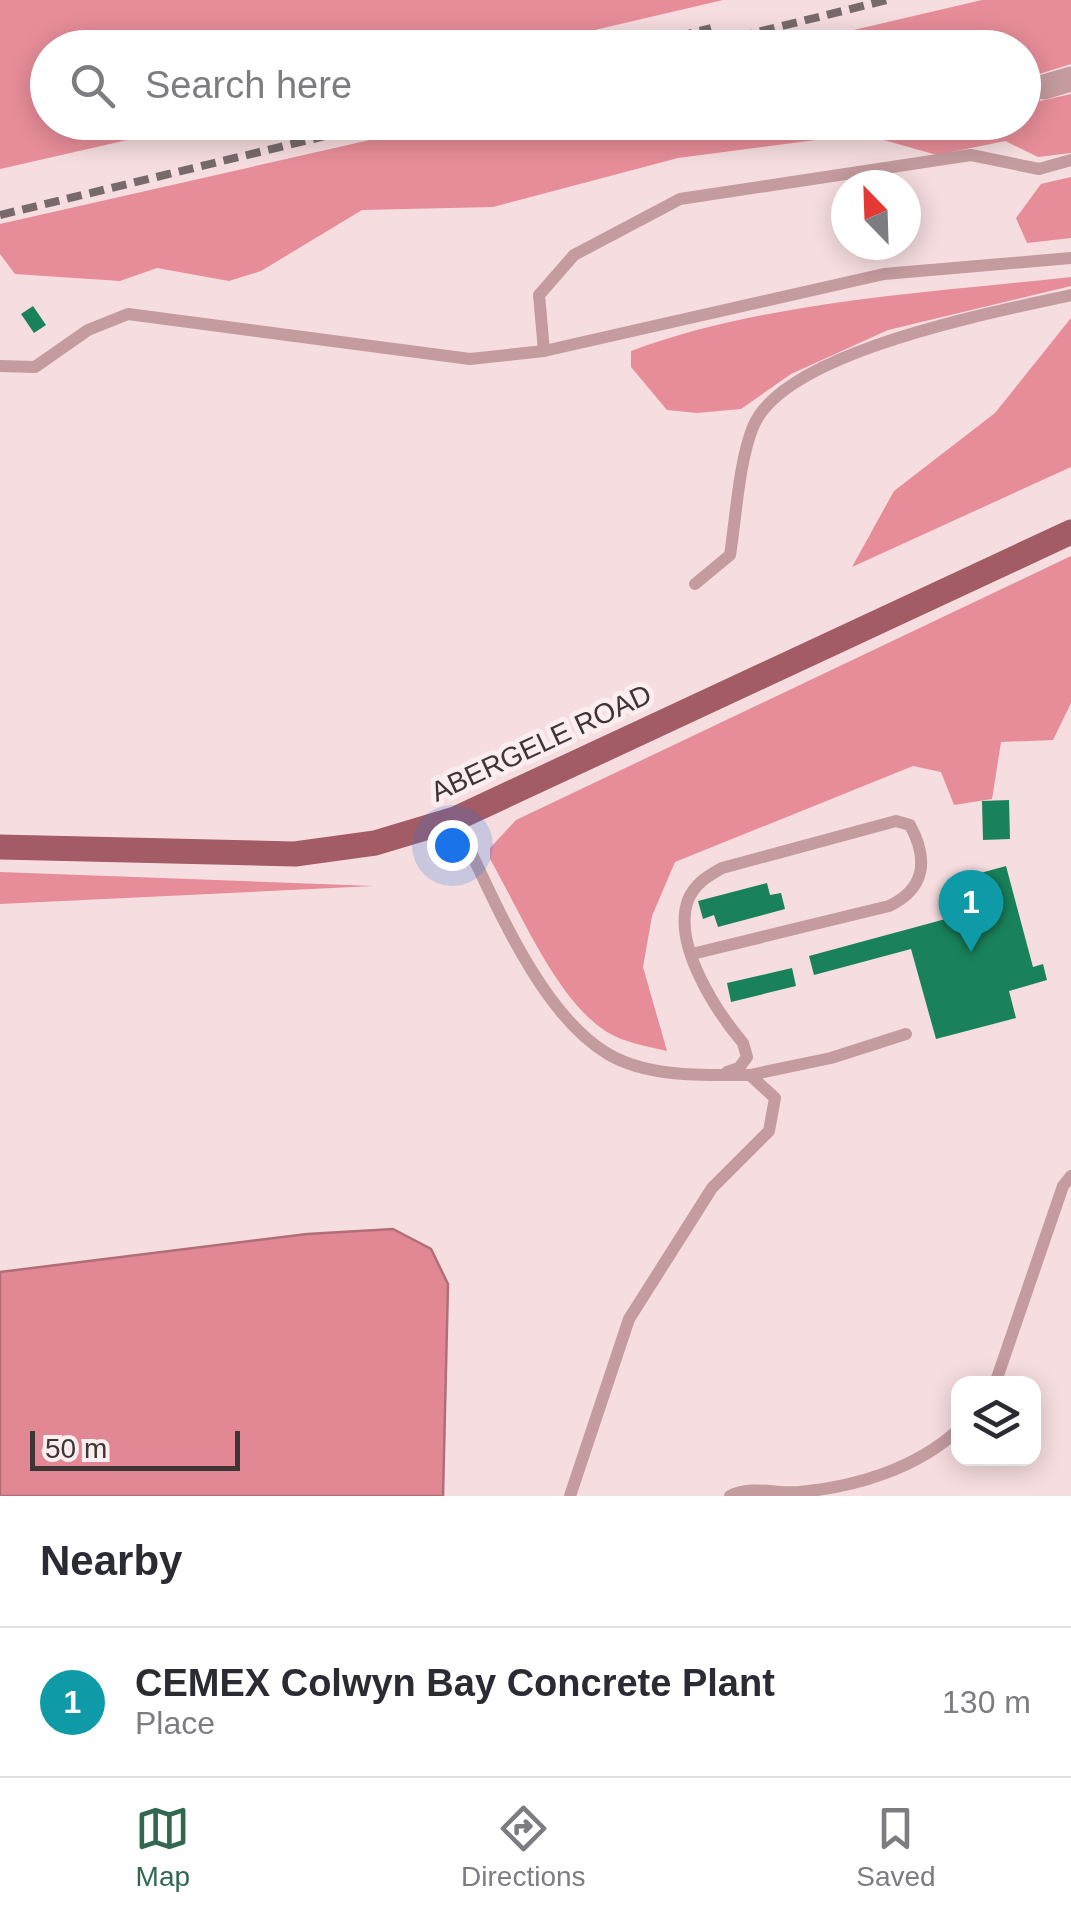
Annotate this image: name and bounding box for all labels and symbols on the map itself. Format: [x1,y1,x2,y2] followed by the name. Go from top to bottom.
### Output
[831,170,921,260] north arrow
[426,678,656,808] street label: ABERGELE ROAD
[427,820,478,871] your location
[938,870,1004,952] pin: 1
[30,1426,240,1470] scale bar

